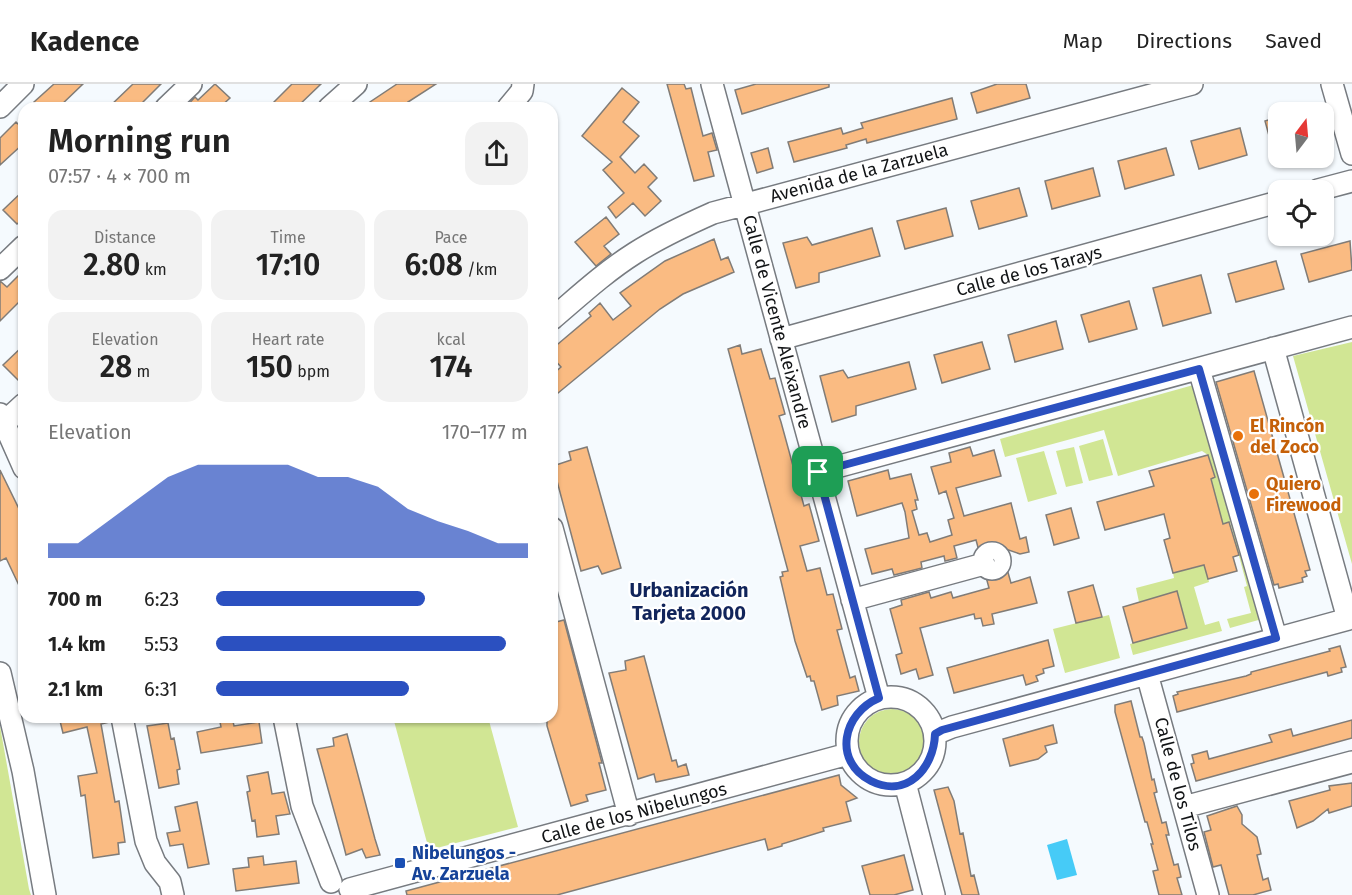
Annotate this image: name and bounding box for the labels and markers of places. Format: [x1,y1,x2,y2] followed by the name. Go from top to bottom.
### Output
[1250,415,1325,458] place label: El Rincón del Zoco
[1231,429,1245,443] marker: El Rincón del Zoco
[792,446,843,497] pin
[1266,473,1341,516] place label: Quiero Firewood
[1247,487,1261,501] marker: Quiero Firewood
[411,842,516,885] place label: Nibelungos - Av. Zarzuela
[393,856,407,870] marker: Nibelungos - Av. Zarzuela

